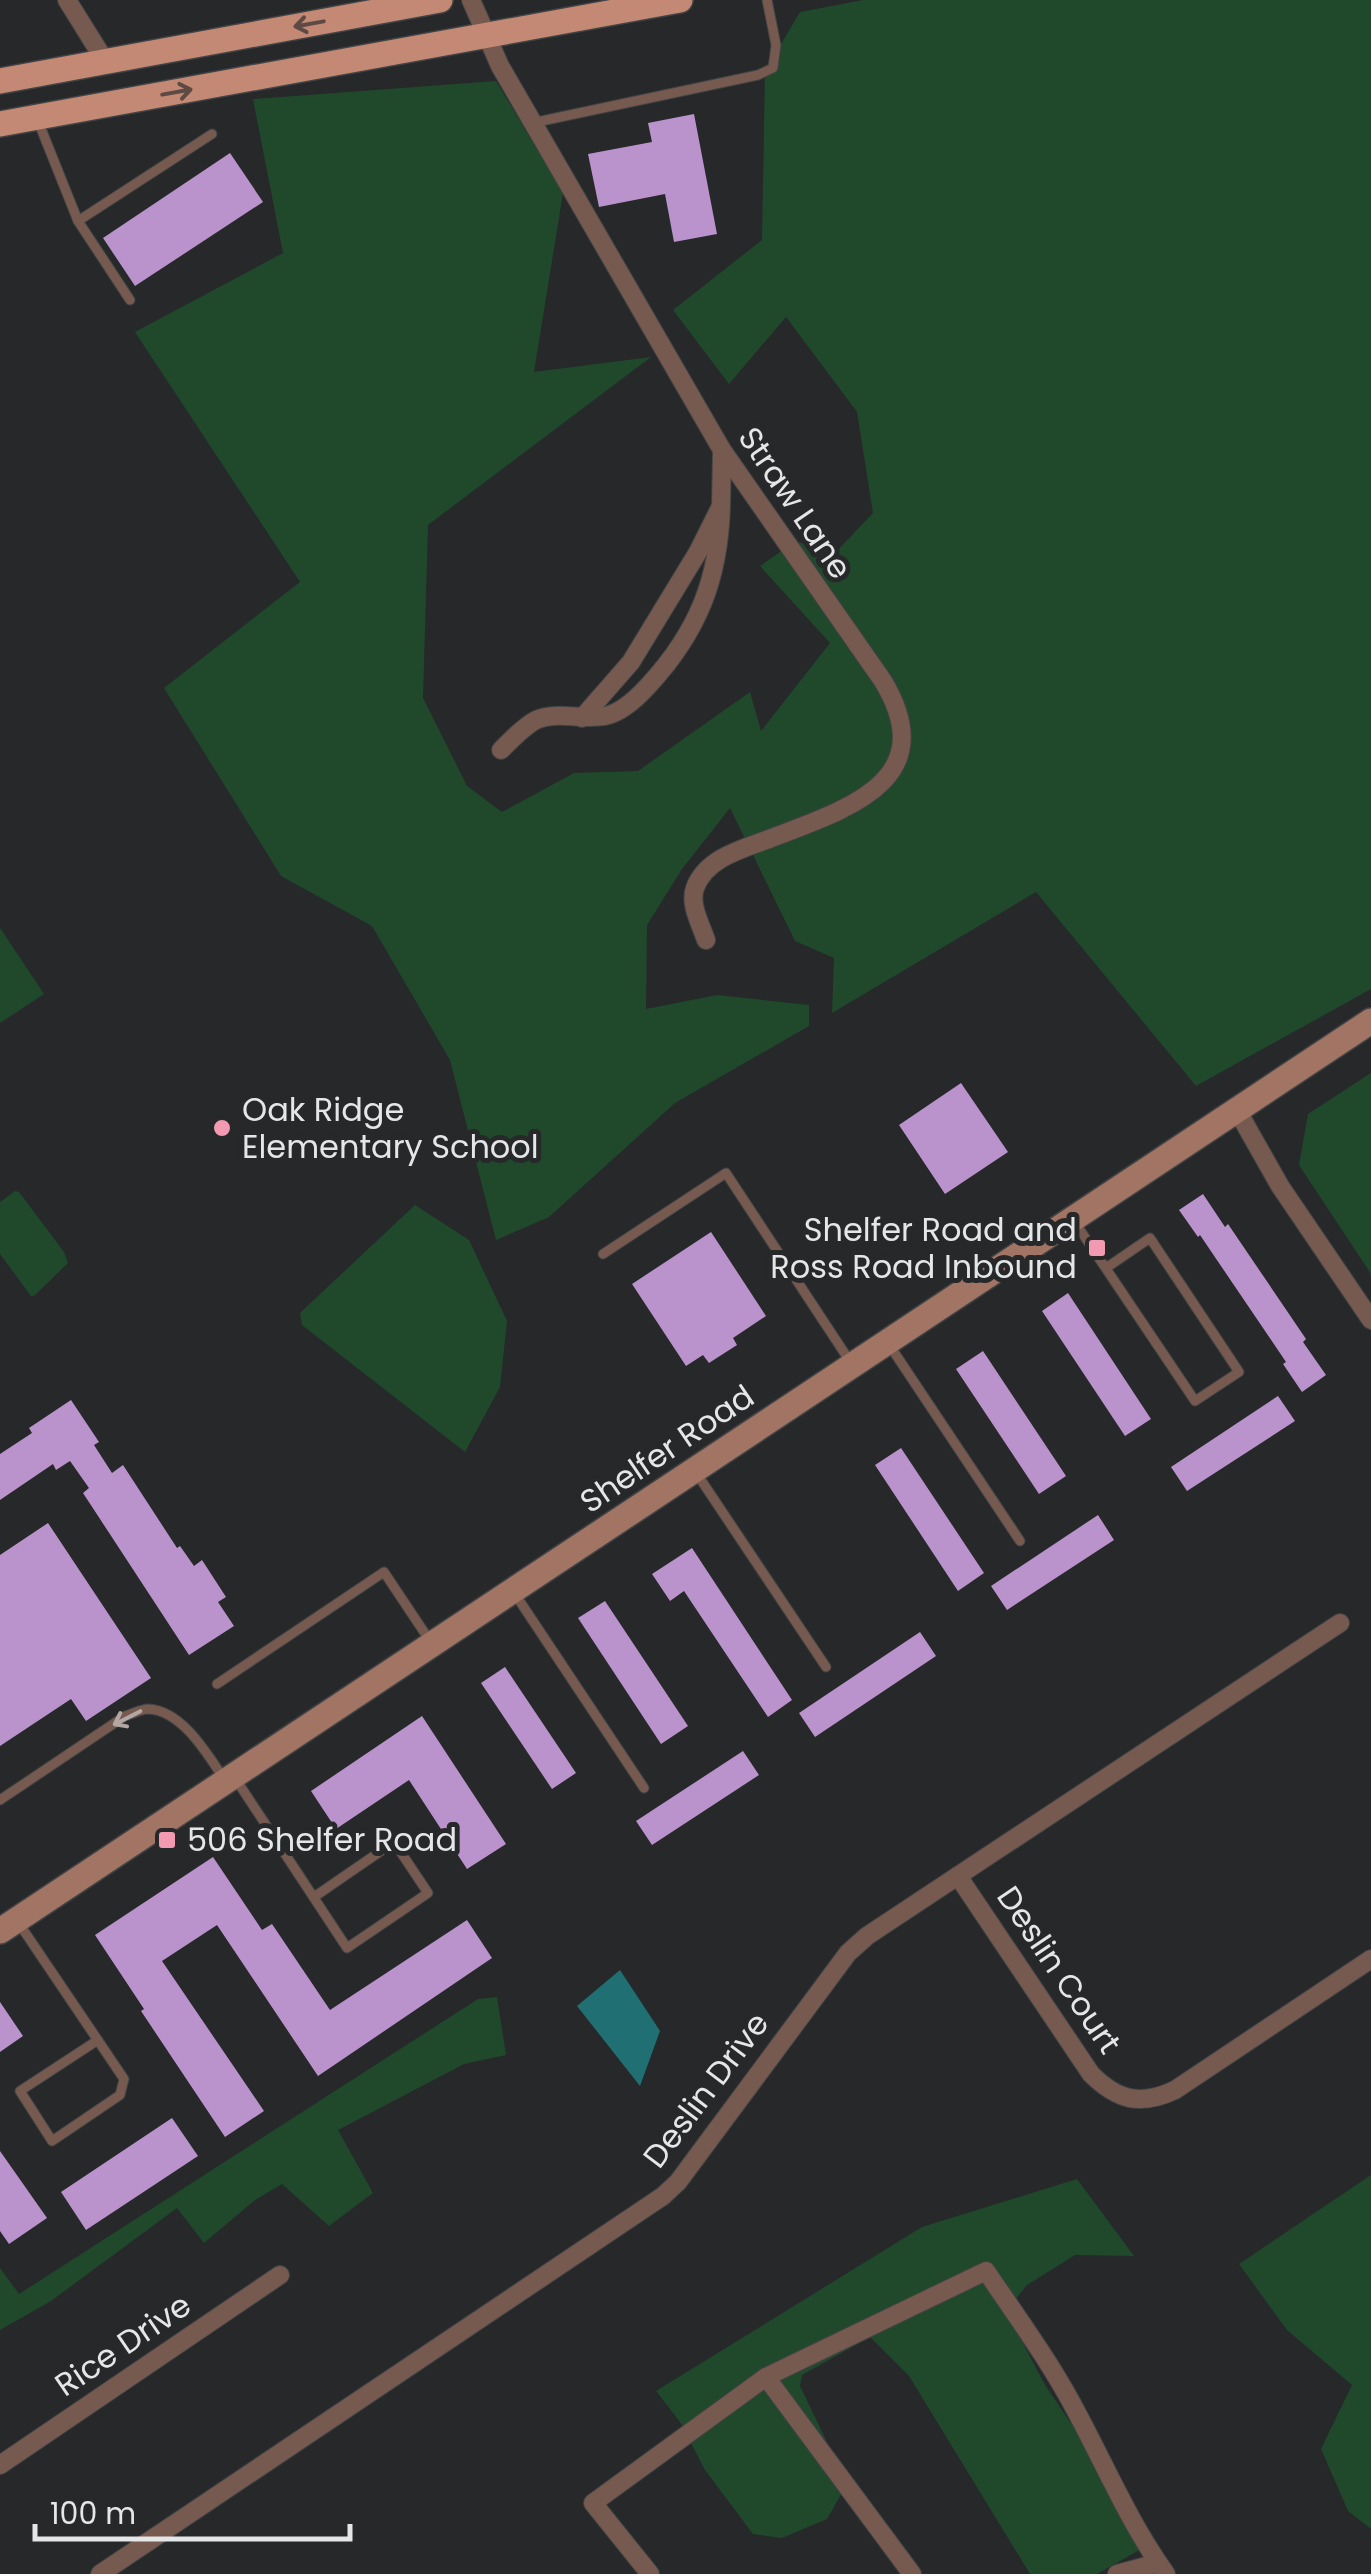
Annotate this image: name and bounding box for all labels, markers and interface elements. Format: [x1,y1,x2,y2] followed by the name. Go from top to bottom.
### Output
[294,15,326,34] one-way arrow
[160,81,192,100] one-way arrow
[728,418,863,588] street label: Straw Lane
[242,1087,539,1169] place label: Oak Ridge Elementary School
[211,1117,233,1139] marker: Oak Ridge Elementary School
[770,1207,1077,1289] place label: Shelfer Road and Ross Road Inbound
[1086,1237,1108,1259] marker: Shelfer Road and Ross Road Inbound
[571,1374,763,1523] street label: Shelfer Road
[113,1709,143,1728] one-way arrow
[187,1817,457,1862] place label: 506 Shelfer Road
[156,1829,178,1851] marker: 506 Shelfer Road
[987,1877,1132,2062] street label: Deslin Court
[632,2003,779,2177] street label: Deslin Drive
[46,2282,200,2407] street label: Rice Drive
[35,2479,350,2541] scale bar
[50,2492,136,2535] text: 100 m

